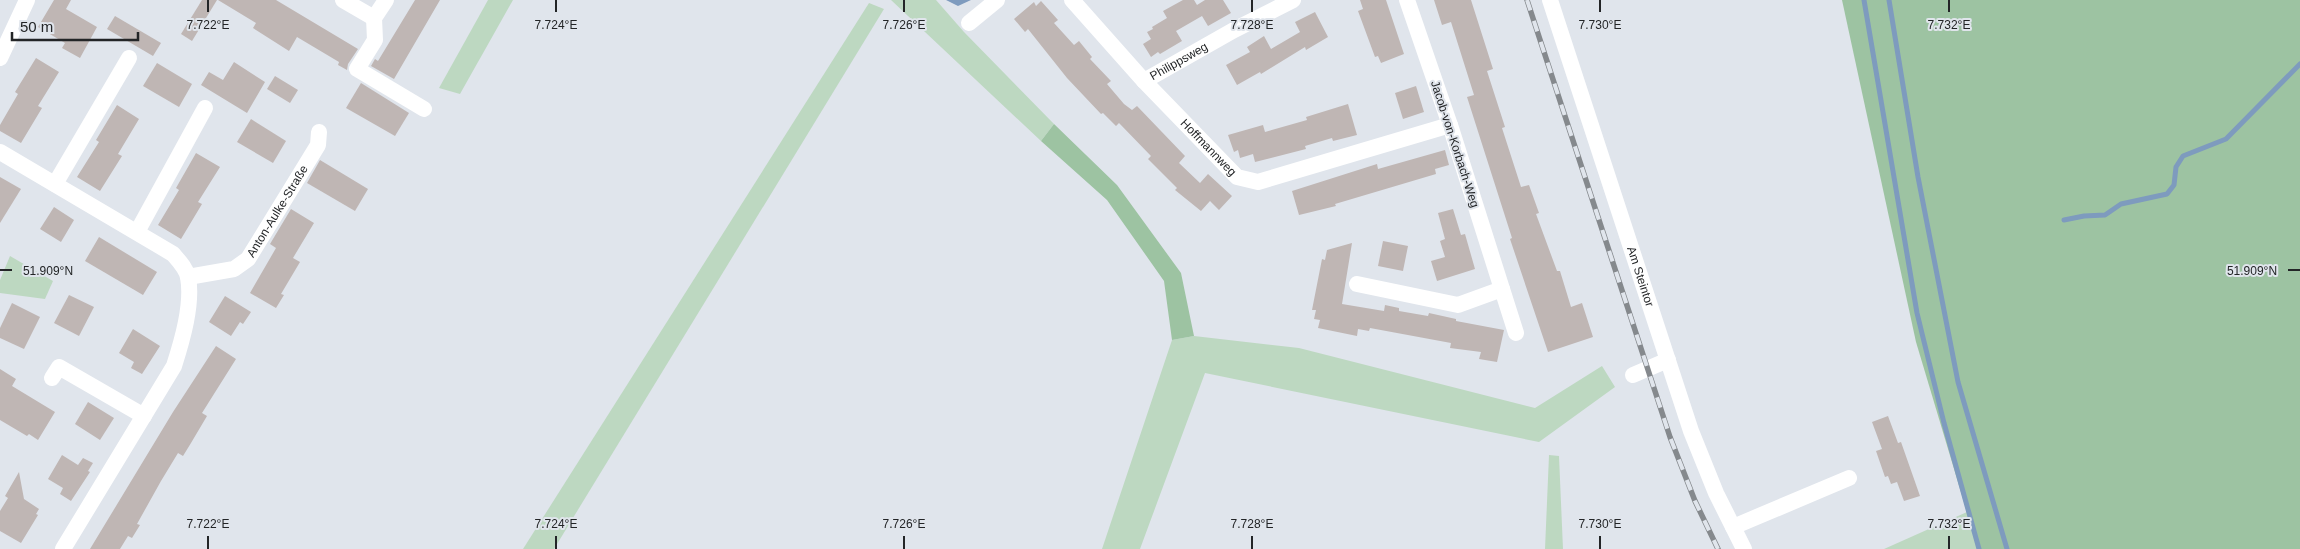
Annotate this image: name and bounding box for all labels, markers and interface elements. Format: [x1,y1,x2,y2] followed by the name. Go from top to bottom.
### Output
[12,10,139,42] scale bar
[20,18,53,35] text: 50 m
[187,18,229,32] text: 7.722°E
[535,18,577,32] text: 7.724°E
[883,18,925,32] text: 7.726°E
[1231,18,1273,32] text: 7.728°E
[1579,18,1621,32] text: 7.730°E
[1928,18,1970,32] text: 7.732°E
[1147,39,1210,83] street label: Philippsweg
[1428,79,1482,209] street label: Jacob-von-Korbach-Weg
[1178,116,1239,179] street label: Hoffmannweg
[244,162,311,260] street label: Anton-Aulke-Straße
[1624,245,1657,309] street label: Am Steintor
[23,264,73,278] text: 51.909°N
[2227,264,2277,278] text: 51.909°N
[187,517,229,531] text: 7.722°E
[535,517,577,531] text: 7.724°E
[883,517,925,531] text: 7.726°E
[1231,517,1273,531] text: 7.728°E
[1579,517,1621,531] text: 7.730°E
[1928,517,1970,531] text: 7.732°E

